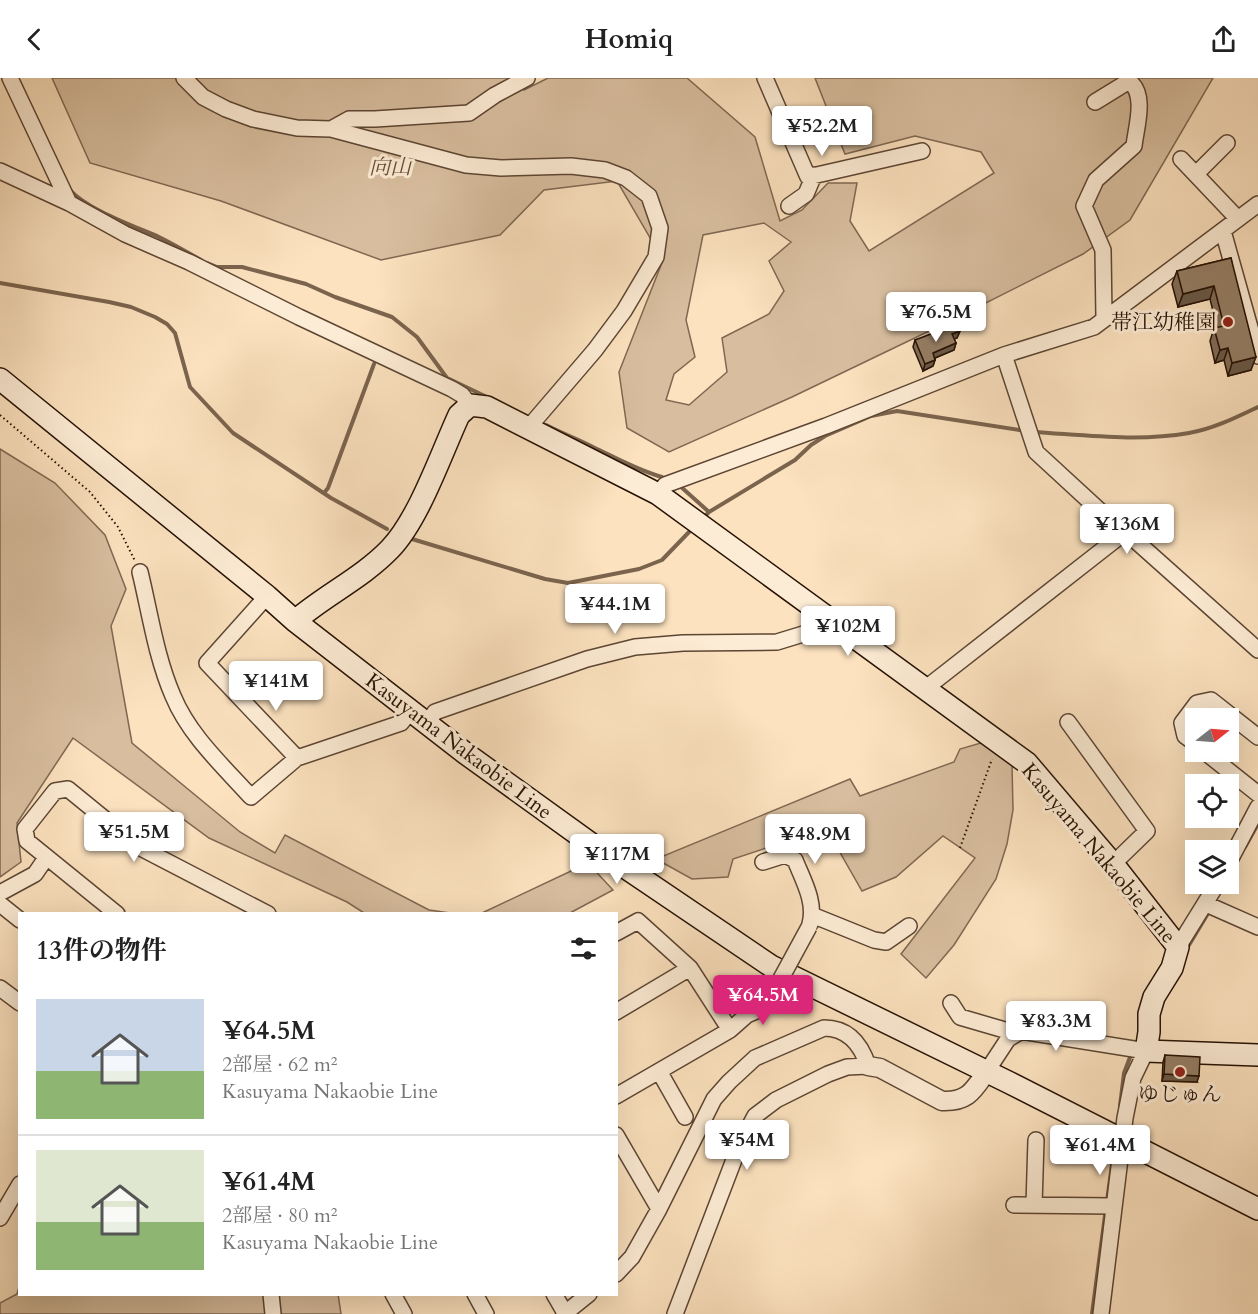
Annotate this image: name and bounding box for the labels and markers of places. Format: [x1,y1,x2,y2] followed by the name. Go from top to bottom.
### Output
[773,106,871,157] pin: ¥52.2M
[887,292,985,343] pin: ¥76.5M
[1111,308,1216,337] place label: 帯江幼稚園
[1221,315,1235,329] marker: 帯江幼稚園
[1085,504,1169,555] pin: ¥136M
[566,584,664,635] pin: ¥44.1M
[806,606,890,657] pin: ¥102M
[234,661,318,712] pin: ¥141M
[85,812,183,863] pin: ¥51.5M
[766,814,864,865] pin: ¥48.9M
[575,834,659,885] pin: ¥117M
[714,975,812,1026] pin: ¥64.5M
[1007,1001,1105,1052] pin: ¥83.3M
[1173,1065,1187,1079] marker: ゆじゅん
[1138,1080,1222,1109] place label: ゆじゅん
[711,1120,783,1171] pin: ¥54M
[1051,1125,1149,1176] pin: ¥61.4M

